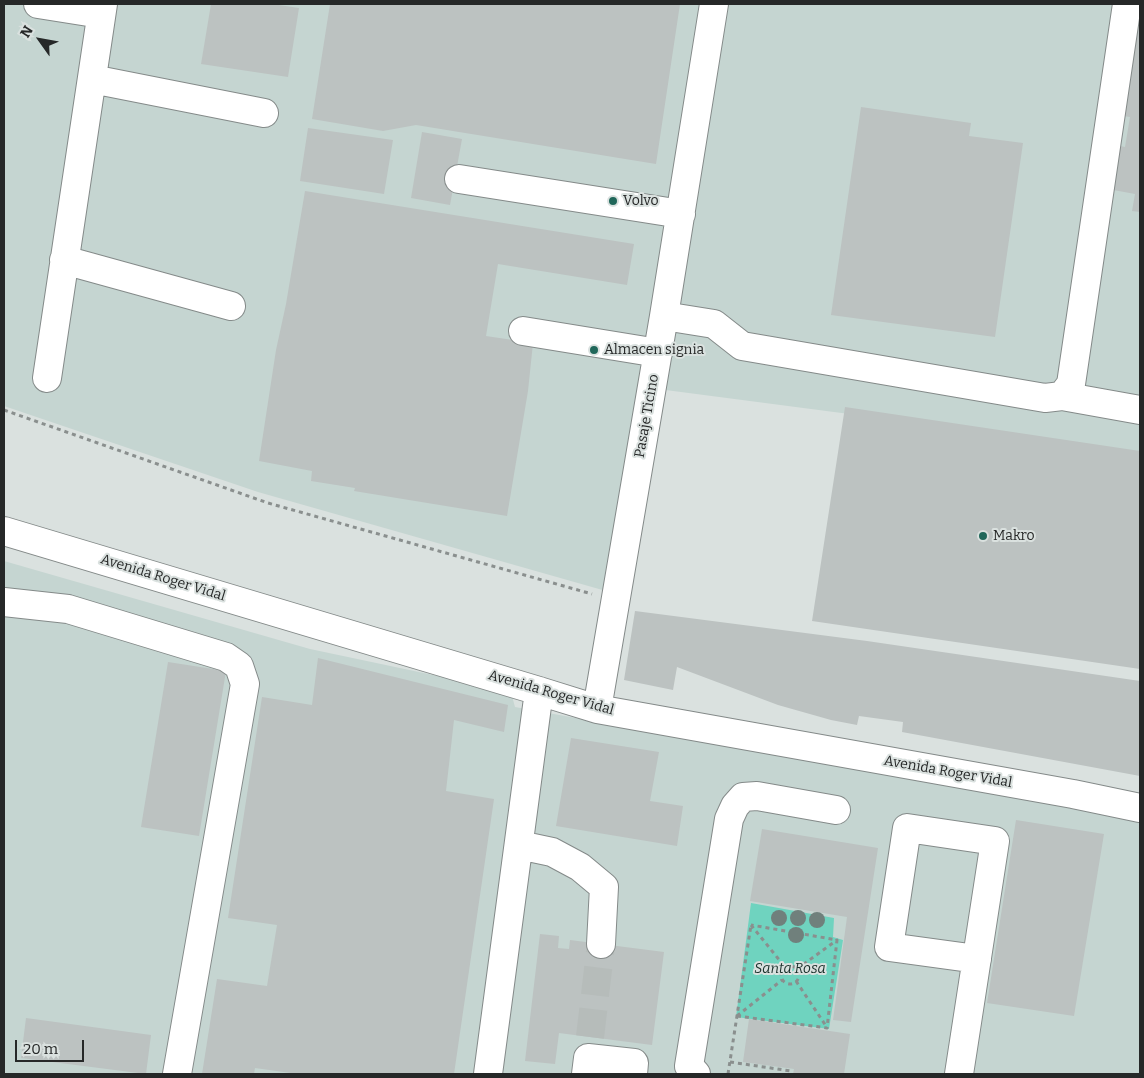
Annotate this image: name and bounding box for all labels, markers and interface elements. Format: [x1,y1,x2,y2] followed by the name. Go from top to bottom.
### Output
[15,15,65,65] north arrow
[17,23,37,41] text: N
[623,193,659,209] place label: Volvo
[607,195,619,207] marker: Volvo
[604,342,704,358] place label: Almacen signia
[588,344,600,356] marker: Almacen signia
[631,373,663,459] street label: Pasaje Ticino
[993,528,1035,544] place label: Makro
[977,530,989,542] marker: Makro
[98,551,228,605] street label: Avenida Roger Vidal
[486,667,616,719] street label: Avenida Roger Vidal
[883,752,1013,792] street label: Avenida Roger Vidal
[754,961,826,977] park label: Santa Rosa
[18,1030,86,1062] scale bar
[23,1040,58,1058] text: 20 m

